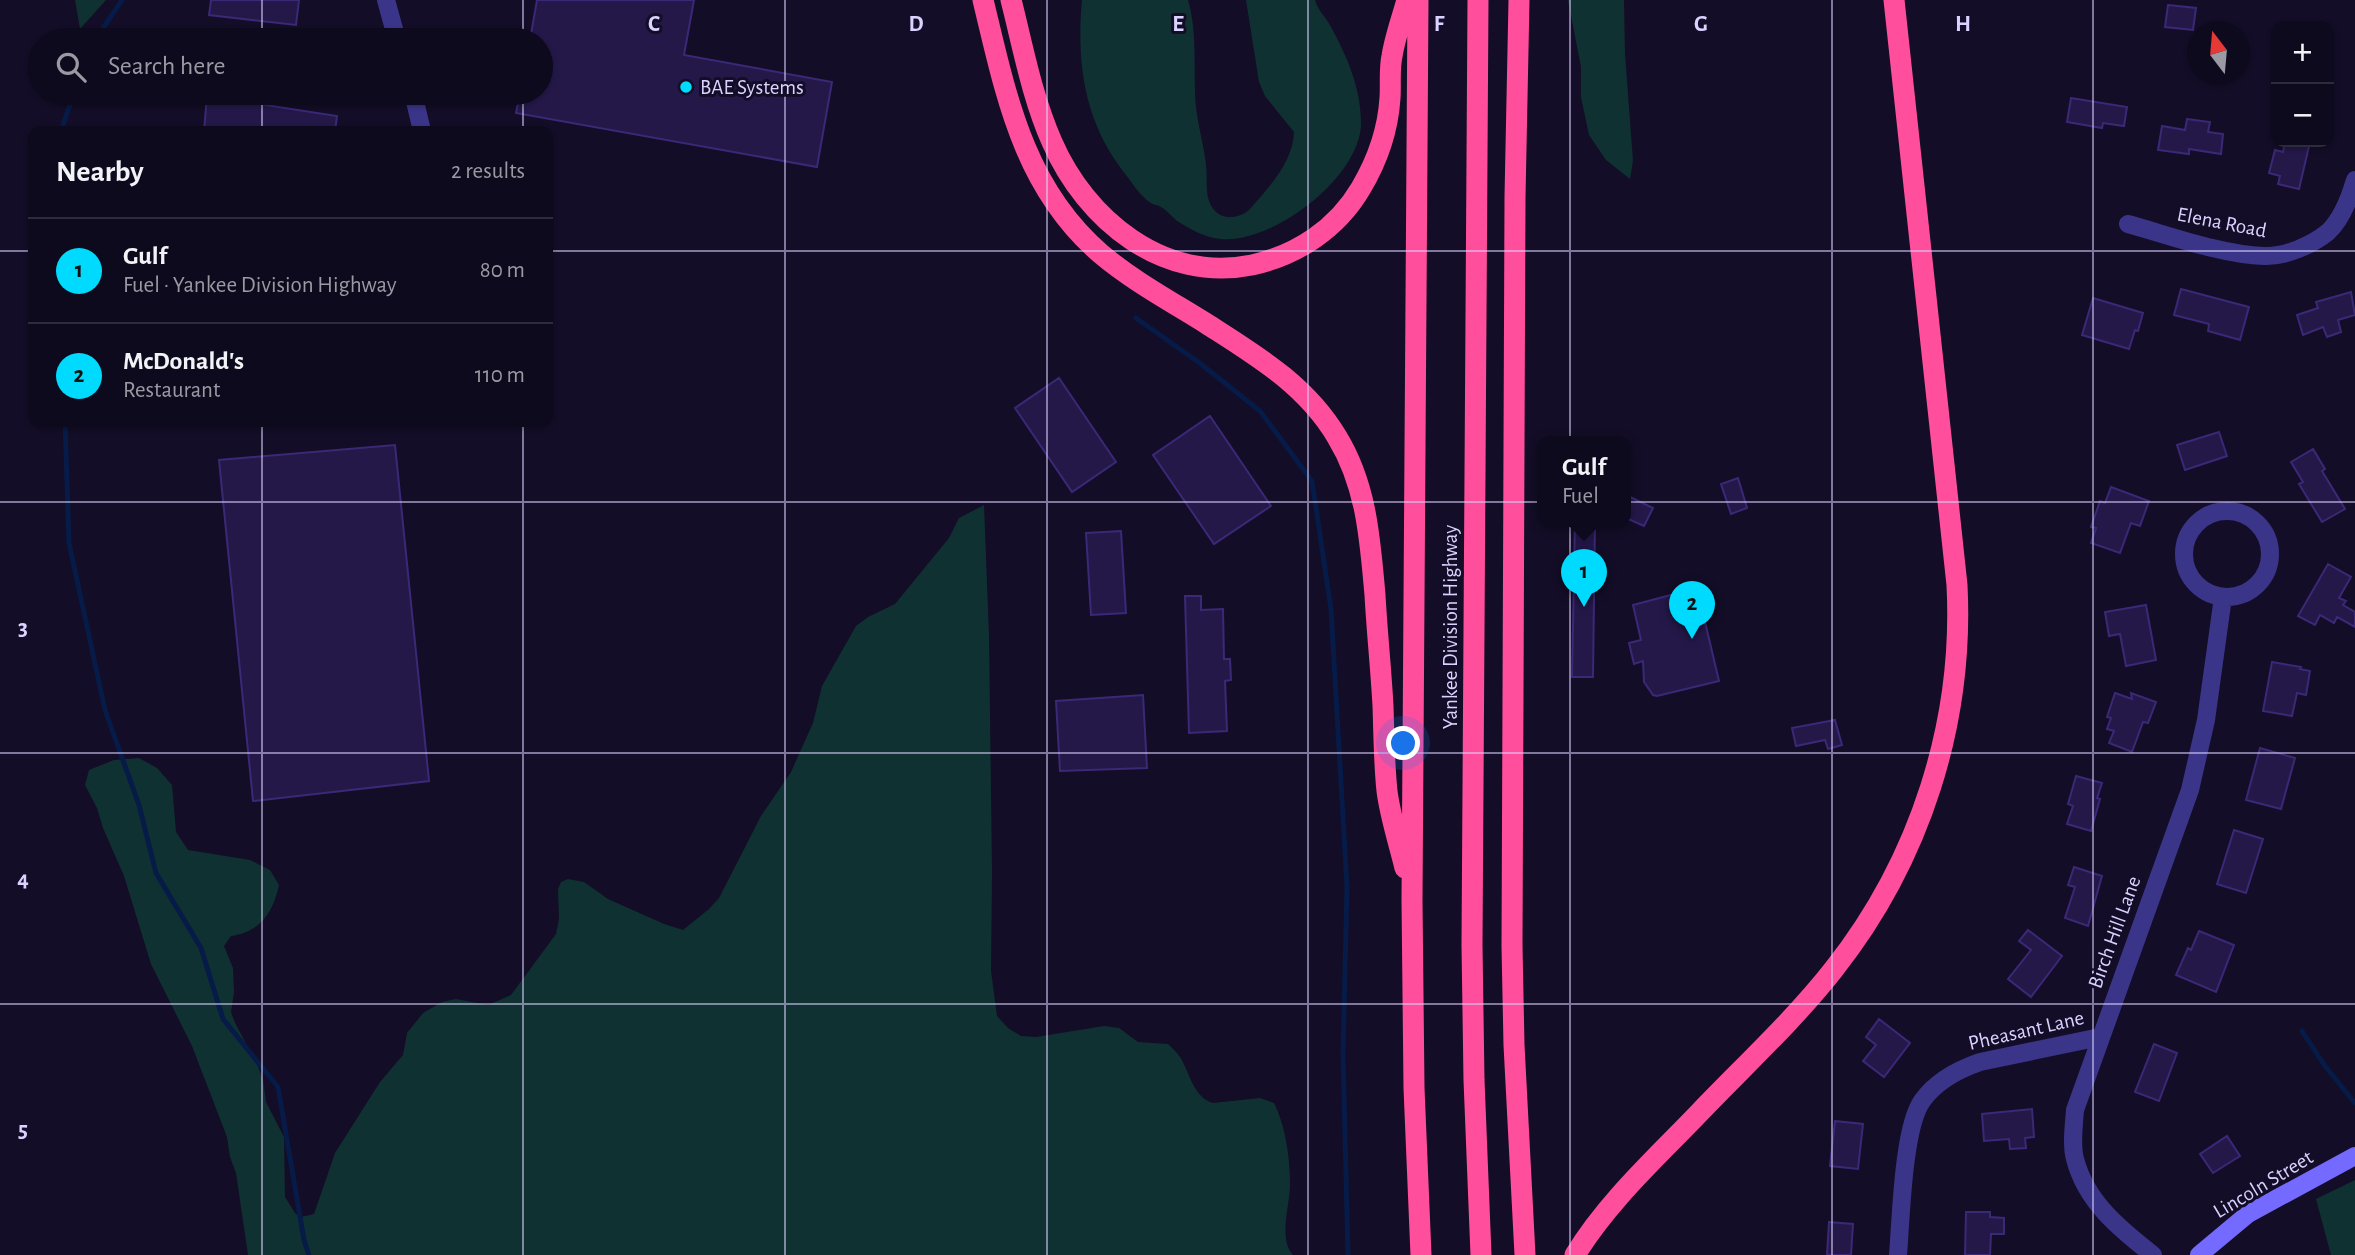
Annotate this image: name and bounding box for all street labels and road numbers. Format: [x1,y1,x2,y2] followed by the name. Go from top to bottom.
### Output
[2175,204,2269,241] street label: Elena Road
[1440,525,1461,729] street label: Yankee Division Highway
[2084,873,2144,991] street label: Birch Hill Lane
[1966,1007,2086,1054] street label: Pheasant Lane
[2210,1146,2317,1222] street label: Lincoln Street

